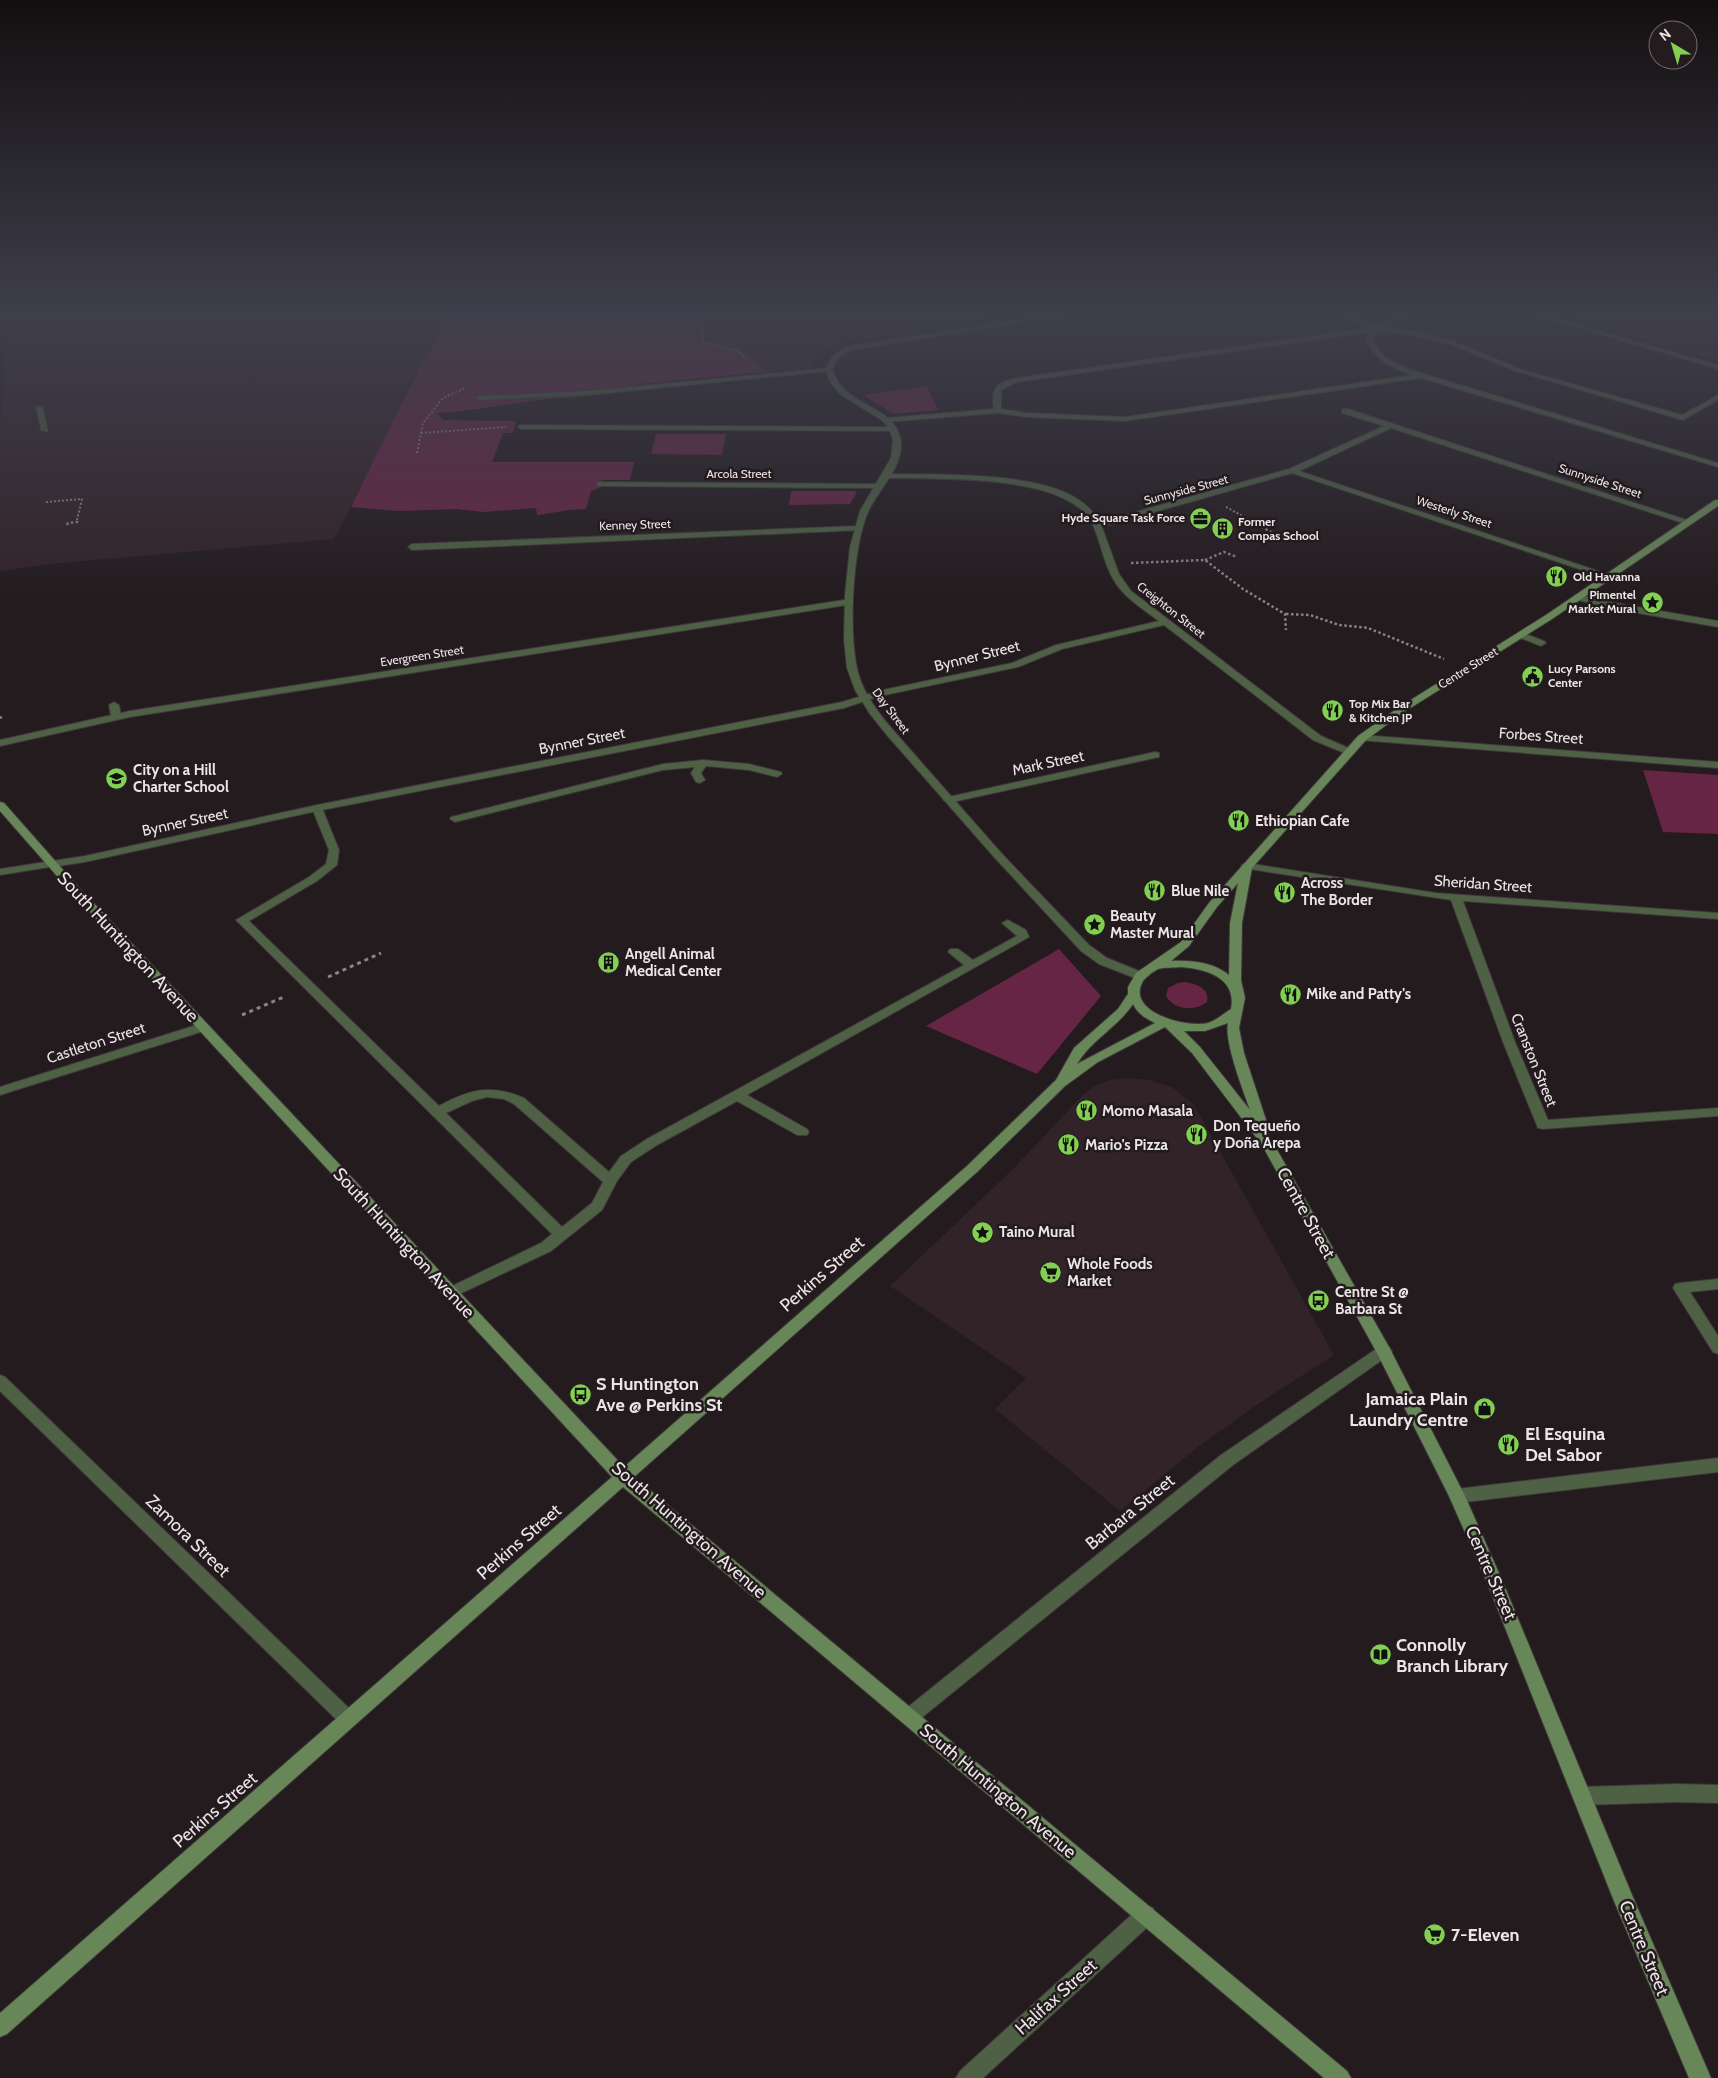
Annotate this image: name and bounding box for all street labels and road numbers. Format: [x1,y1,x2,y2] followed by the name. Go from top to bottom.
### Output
[1557,460,1644,501] street label: Sunnyside Street
[706,466,772,481] street label: Arcola Street
[1142,471,1230,508] street label: Sunnyside Street
[1415,492,1494,531] street label: Westerly Street
[599,516,671,533] street label: Kenney Street
[1134,578,1209,641] street label: Creighton Street
[932,637,1022,675] street label: Bynner Street
[379,642,465,670] street label: Evergreen Street
[1435,643,1500,692] street label: Centre Street
[869,685,914,737] street label: Day Street
[537,724,627,758] street label: Bynner Street
[1498,724,1584,748] street label: Forbes Street
[1011,747,1085,779] street label: Mark Street
[140,804,230,840] street label: Bynner Street
[53,867,203,1027] street label: South Huntington Avenue
[1433,872,1533,896] street label: Sheridan Street
[1507,1011,1561,1109] street label: Cranston Street
[45,1019,147,1067] street label: Castleton Street
[329,1163,479,1323] street label: South Huntington Avenue
[1272,1163,1340,1263] street label: Centre Street
[775,1231,869,1317] street label: Perkins Street
[607,1457,771,1603] street label: South Huntington Avenue
[1081,1469,1179,1555] street label: Barbara Street
[141,1490,235,1582] street label: Zamora Street
[472,1499,566,1585] street label: Perkins Street
[1460,1522,1522,1624] street label: Centre Street
[915,1719,1081,1863] street label: South Huntington Avenue
[168,1767,262,1853] street label: Perkins Street
[1614,1897,1674,1999] street label: Centre Street
[1011,1955,1101,2039] street label: Halifax Street

